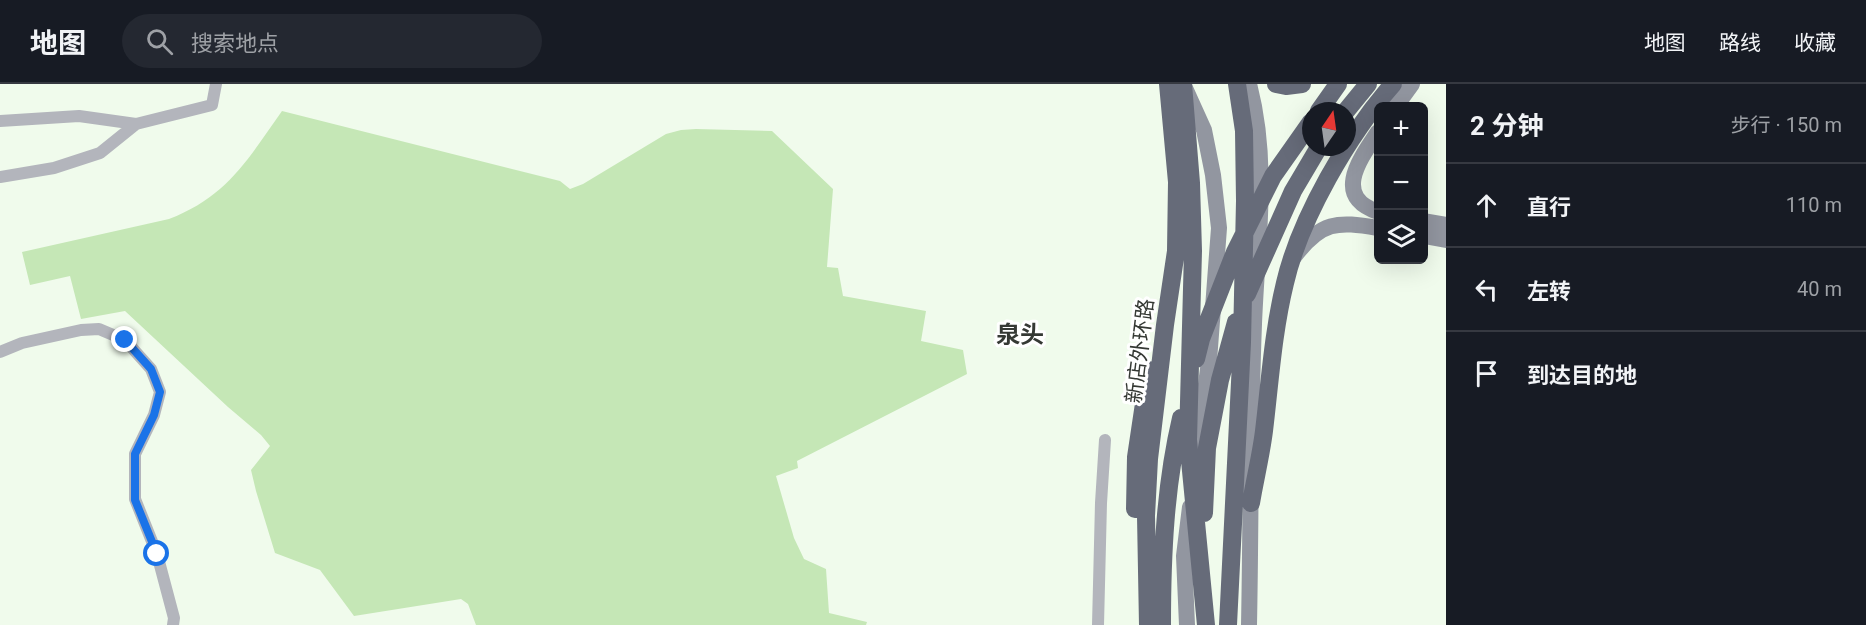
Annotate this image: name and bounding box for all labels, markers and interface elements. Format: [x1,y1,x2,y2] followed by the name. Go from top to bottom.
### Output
[122,14,542,68] search box
[143,25,176,58] icon: search
[30,27,86,60] text: 地图
[191,31,279,56] text: 搜索地点
[1644,31,1686,55] text: 地图
[1719,31,1761,55] text: 路线
[1794,31,1836,55] text: 收藏
[1302,102,1356,156] north arrow
[1374,102,1428,264] map controls
[1374,102,1428,156] button: +
[1470,111,1543,141] text: 2 分钟
[1731,113,1842,137] text: 步行 · 150 m
[1374,156,1428,210] button: −
[1470,189,1503,222] icon: ahead
[1786,193,1842,217] text: 110 m
[1527,195,1571,220] text: 直行
[1374,210,1428,264] button: layers
[1470,273,1503,306] icon: left
[1797,277,1842,301] text: 40 m
[1527,279,1571,304] text: 左转
[1122,297,1158,405] street label: 新店外环路
[996,321,1044,349] district label: 泉头
[111,326,137,352] route end
[1470,357,1503,390] icon: arrive
[1527,363,1637,388] text: 到达目的地
[143,540,169,566] route start

